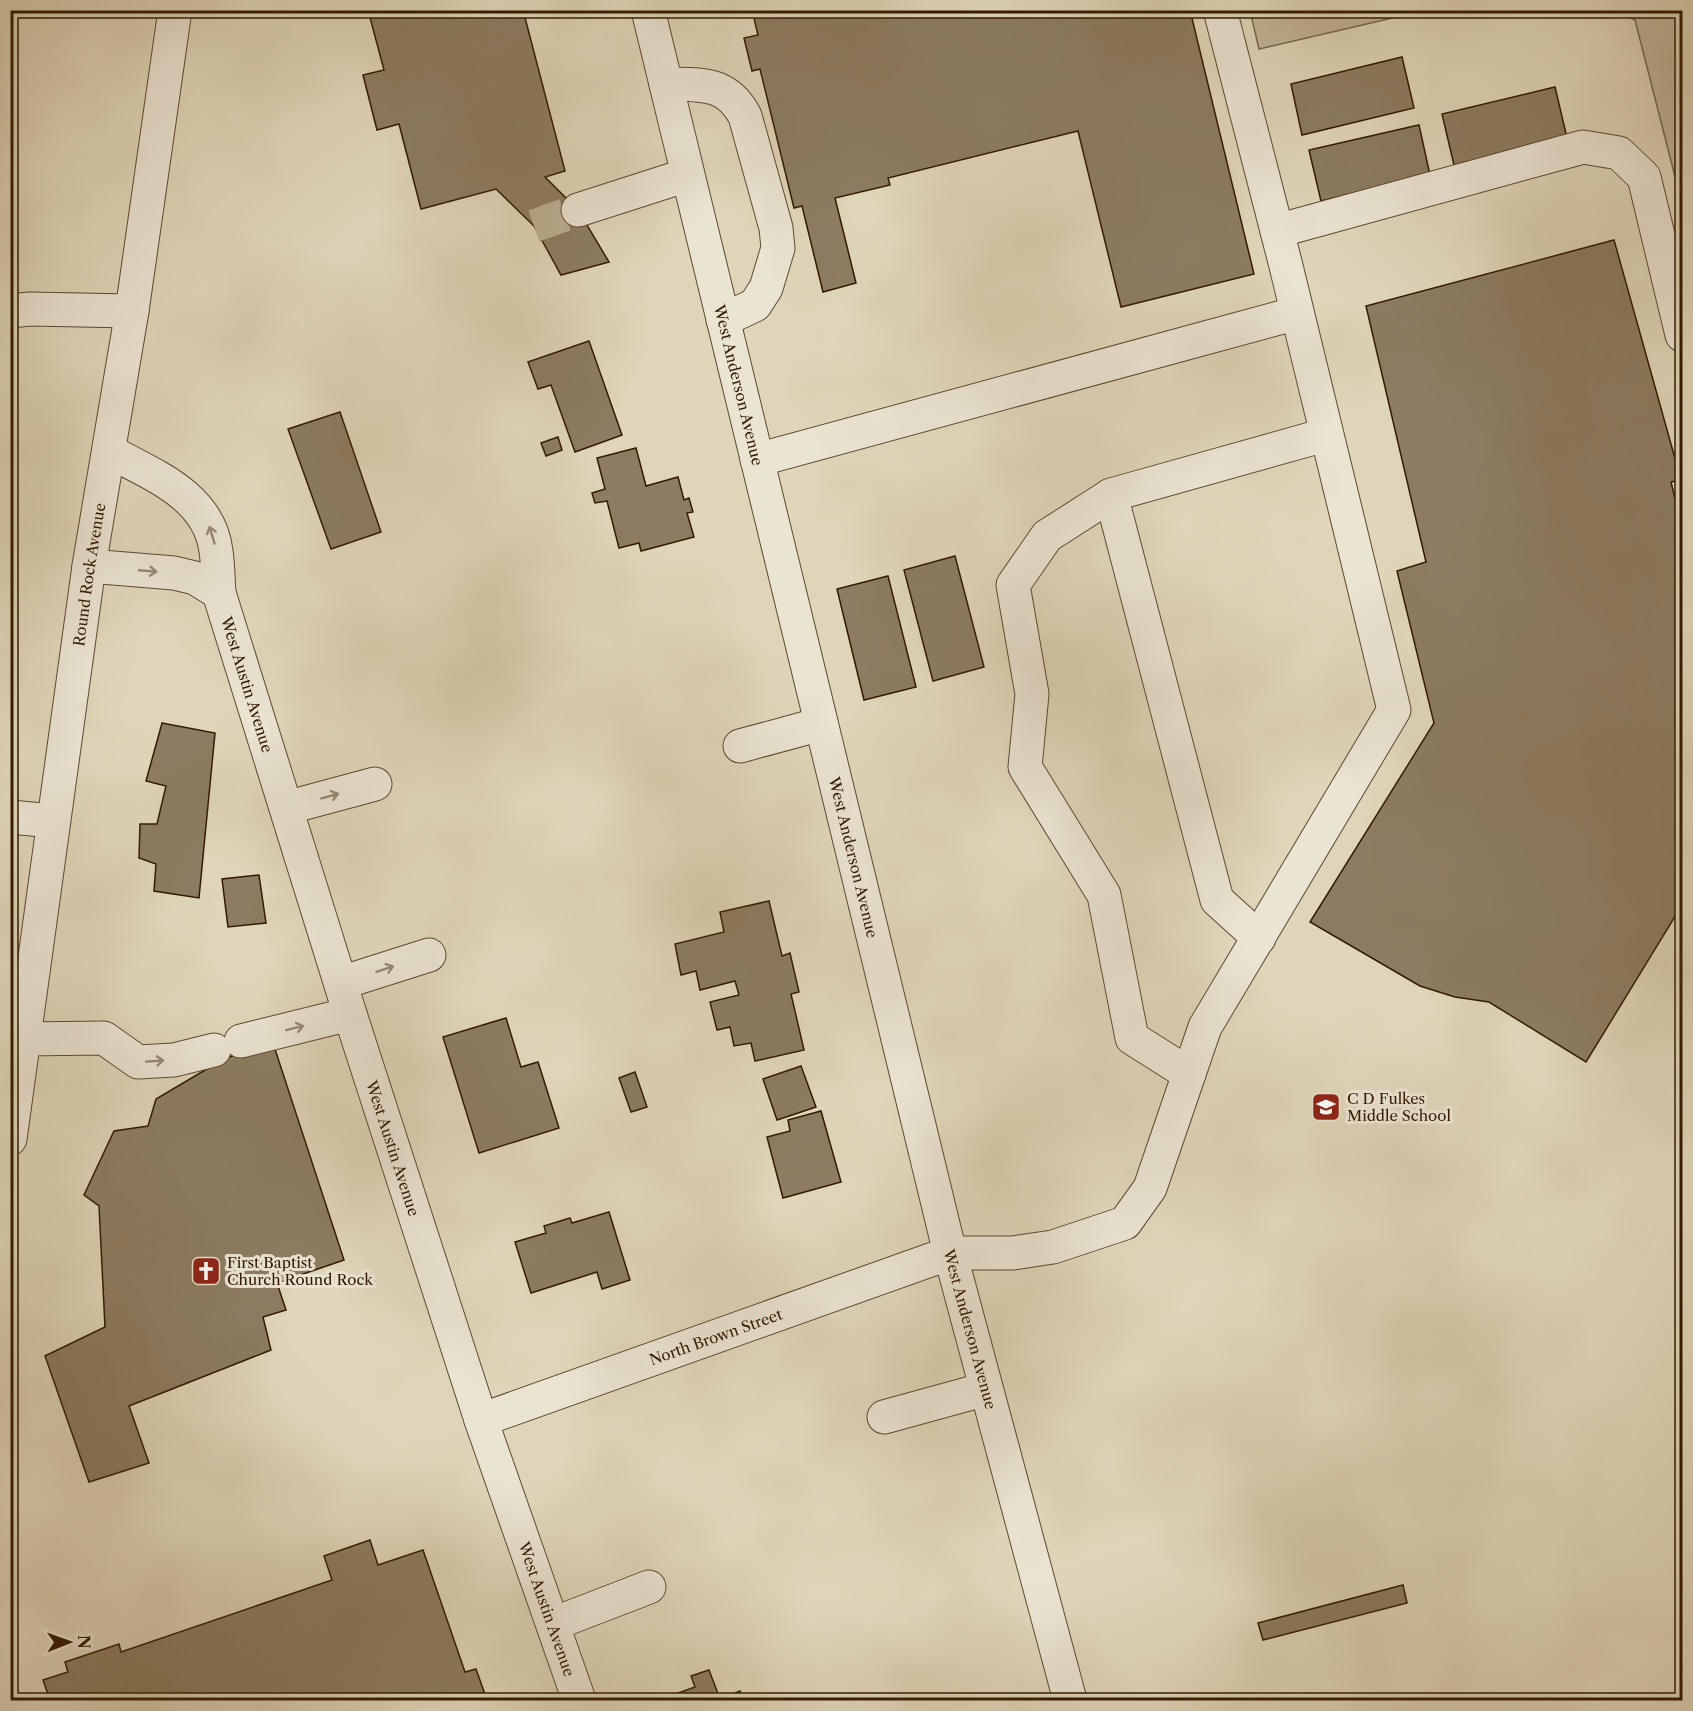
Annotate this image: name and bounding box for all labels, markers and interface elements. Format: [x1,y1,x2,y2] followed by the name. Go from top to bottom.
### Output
[710,302,768,467] street label: West Anderson Avenue
[69,501,109,647] street label: Round Rock Avenue
[206,526,217,545] one-way arrow
[137,566,157,577] one-way arrow
[217,613,278,755] street label: West Austin Avenue
[825,774,883,940] street label: West Anderson Avenue
[320,790,339,801] one-way arrow
[375,963,394,974] one-way arrow
[286,1021,305,1033] one-way arrow
[144,1056,164,1067] one-way arrow
[362,1077,424,1218] street label: West Austin Avenue
[1347,1089,1451,1125] place label: C D Fulkes Middle School
[1310,1091,1342,1123] school or university icon: C D Fulkes Middle School
[940,1246,1001,1411] street label: West Anderson Avenue
[227,1253,374,1289] place label: First Baptist Church Round Rock
[190,1255,222,1287] church icon: First Baptist Church Round Rock
[646,1304,785,1369] street label: North Brown Street
[515,1538,579,1679] street label: West Austin Avenue
[39,1612,99,1672] north arrow
[74,1635,94,1649] text: N

